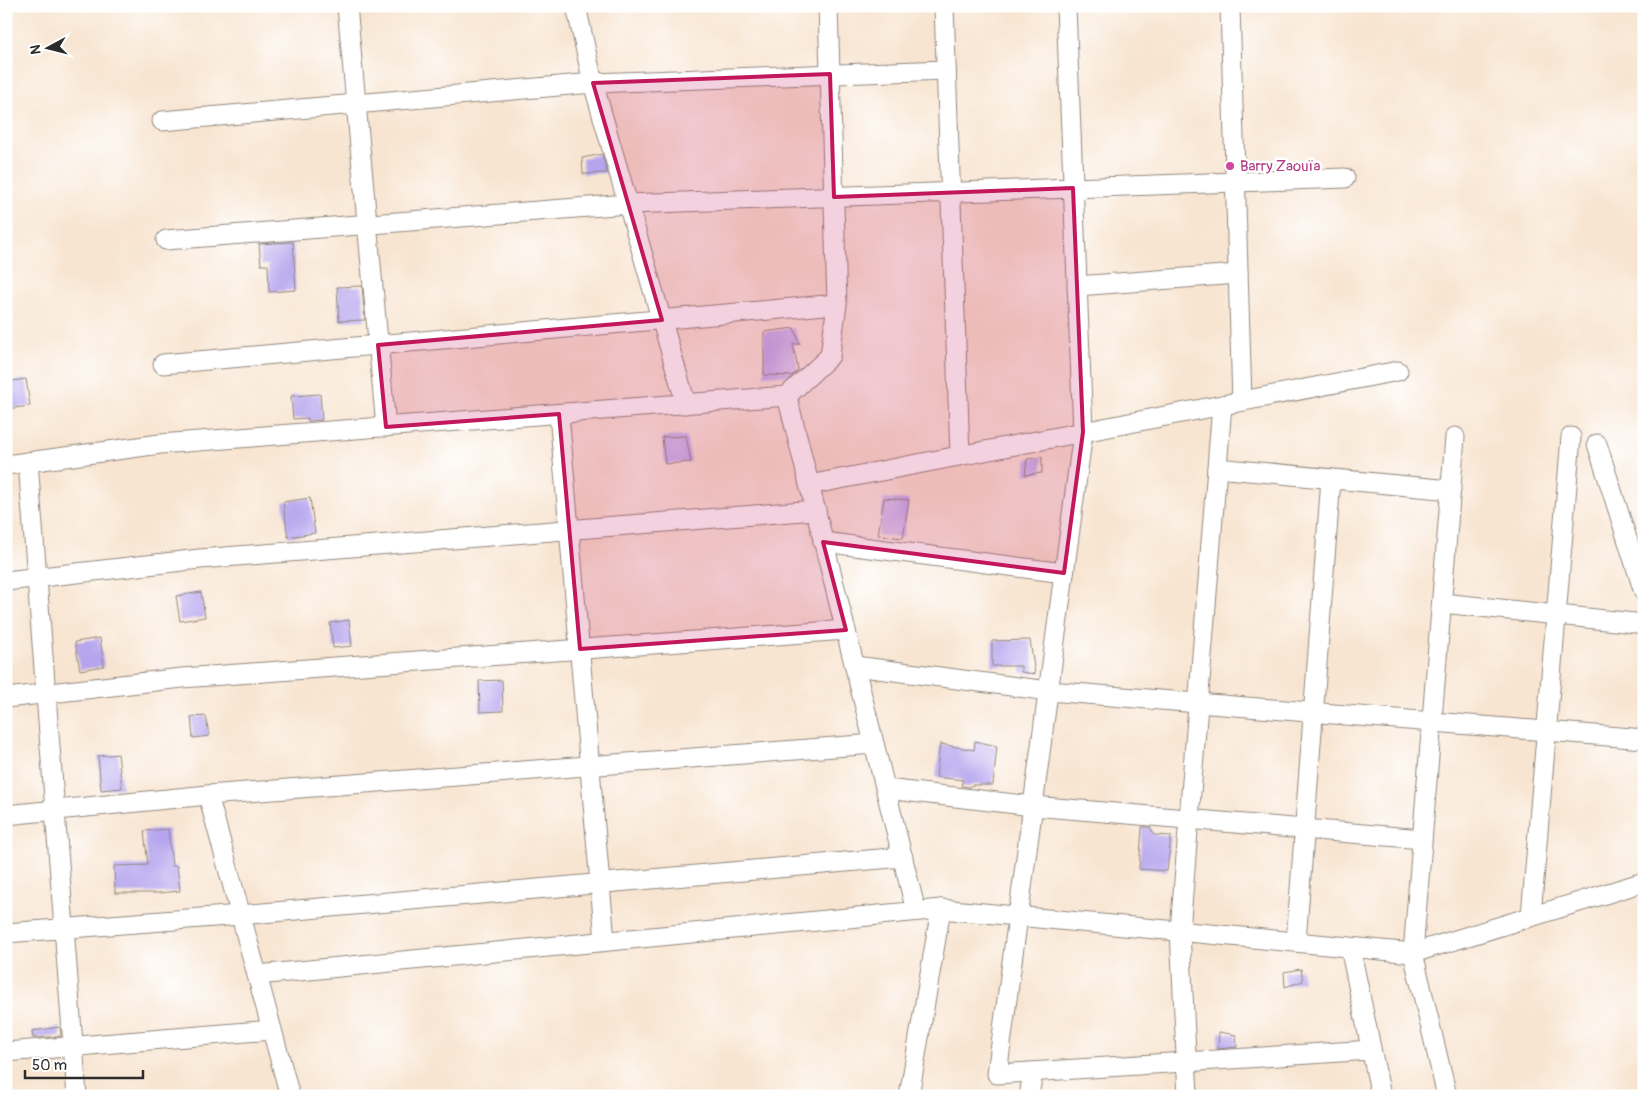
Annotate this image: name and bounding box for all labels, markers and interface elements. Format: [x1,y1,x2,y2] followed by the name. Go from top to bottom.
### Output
[22,22,72,72] north arrow
[27,44,45,55] text: N
[1240,157,1320,176] place label: Barry Zaouïa
[1224,160,1236,172] marker: Barry Zaouïa
[25,1047,142,1079] scale bar
[32,1056,67,1075] text: 50 m

